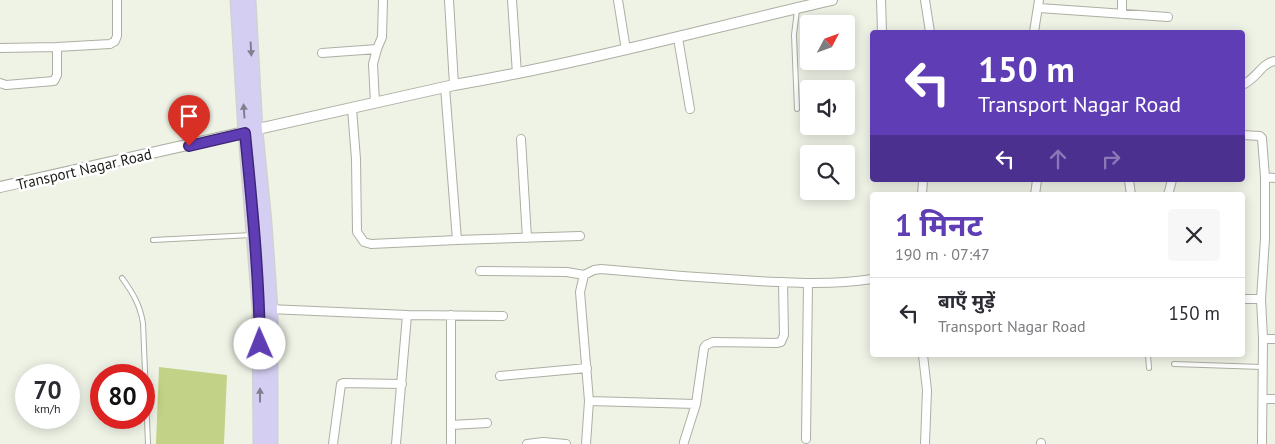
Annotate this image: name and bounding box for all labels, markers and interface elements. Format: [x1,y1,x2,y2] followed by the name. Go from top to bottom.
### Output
[800,15,855,70] north arrow
[800,15,855,200] map controls
[248,41,256,57] one-way arrow
[978,46,1075,92] text: 150 m
[895,50,960,115] icon: left
[800,80,855,135] button: sound
[978,90,1181,118] text: Transport Nagar Road
[168,95,210,146] pin
[175,102,203,130] icon: arrive
[239,103,247,119] one-way arrow
[14,144,154,194] street label: Transport Nagar Road
[800,145,855,200] button: search
[991,145,1019,173] icon: left
[1044,145,1072,173] icon: ahead
[1097,145,1125,173] icon: right
[895,205,983,244] text: 1 मिनट
[1168,209,1220,261] button: close
[895,244,990,264] text: 190 m · 07:47
[938,289,995,313] text: बाएँ मुड़ें
[895,299,923,327] icon: left
[1168,301,1220,325] text: 150 m
[938,316,1086,336] text: Transport Nagar Road
[233,317,285,369] position arrow
[90,364,155,429] speed limit sign: 80
[33,374,62,406] text: 70
[256,387,264,403] one-way arrow
[34,401,61,416] text: km/h

